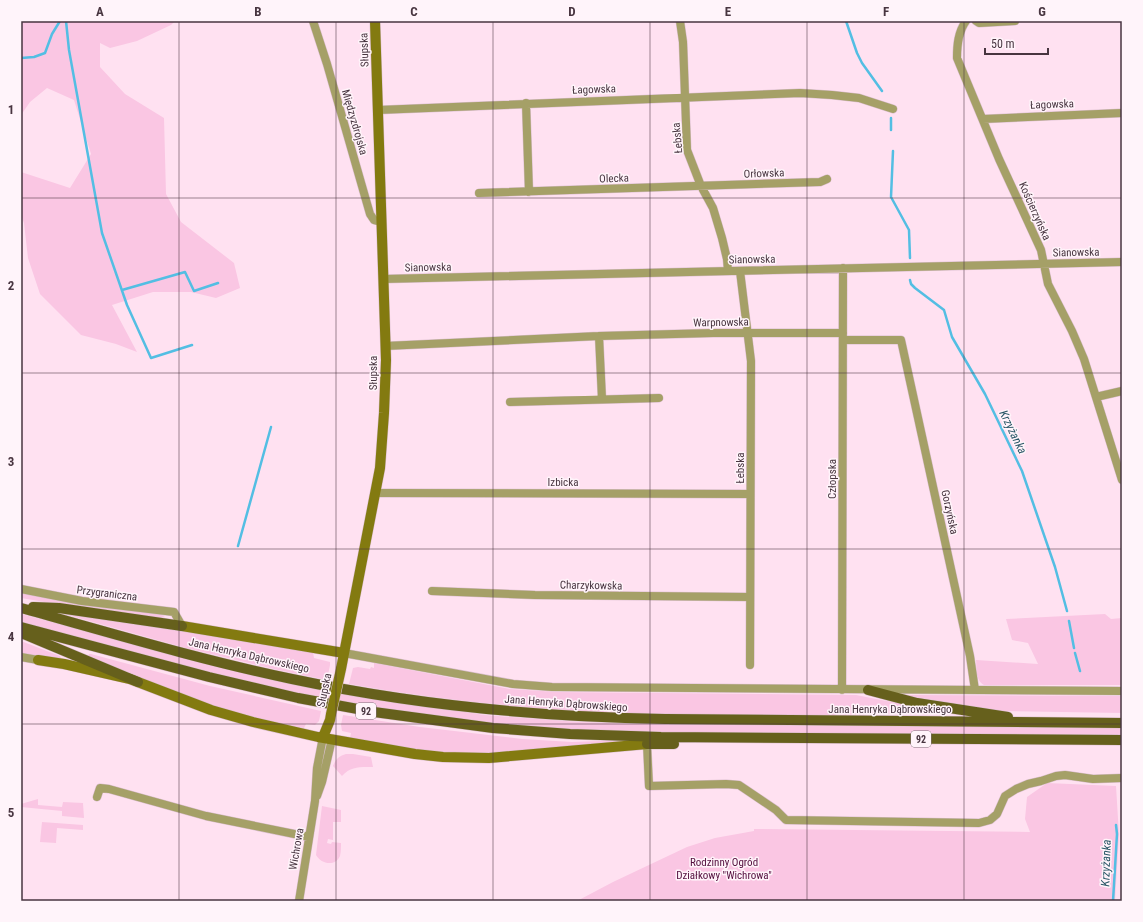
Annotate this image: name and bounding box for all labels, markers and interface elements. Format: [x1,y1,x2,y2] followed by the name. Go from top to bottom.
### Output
[96,4,104,19] text: A
[254,4,262,19] text: B
[410,4,418,19] text: C
[568,4,576,19] text: D
[725,4,732,19] text: E
[883,4,889,19] text: F
[1038,4,1046,19] text: G
[985,30,1048,56] scale bar
[357,33,372,67] street label: Słupska
[991,37,1015,51] text: 50 m
[572,82,616,97] street label: Łagowska
[339,88,370,156] street label: Międzyzdrojska
[1030,97,1074,112] street label: Łagowska
[8,102,14,117] text: 1
[670,122,685,154] street label: Łebska
[743,166,785,181] street label: Orłowska
[599,171,629,186] street label: Olecka
[1016,180,1053,242] street label: Kościerzyńska
[1053,246,1099,259] street label: Sianowska
[729,253,775,266] street label: Sianowska
[405,261,451,274] street label: Sianowska
[8,278,15,293] text: 2
[693,316,749,329] street label: Warpnowska
[367,356,380,390] street label: Słupska
[996,408,1030,456] water label: Krzyżanka
[734,452,747,484] street label: Łebska
[8,454,14,469] text: 3
[826,459,839,499] street label: Człopska
[548,476,578,489] street label: Izbicka
[938,489,961,536] street label: Gorzyńska
[560,578,622,593] street label: Charzykowska
[76,583,138,604] street label: Przygraniczna
[8,629,15,644] text: 4
[187,635,311,676] street label: Jana Henryka Dąbrowskiego
[315,672,334,708] street label: Słupska
[504,693,628,714] street label: Jana Henryka Dąbrowskiego
[356,703,376,719] road number: 92
[828,703,952,716] street label: Jana Henryka Dąbrowskiego
[911,731,931,747] road number: 92
[8,805,15,820] text: 5
[286,827,307,871] street label: Wichrowa
[1098,839,1114,887] water label: Krzyżanka
[676,856,772,882] park label: Rodzinny Ogród Działkowy "Wichrowa"

